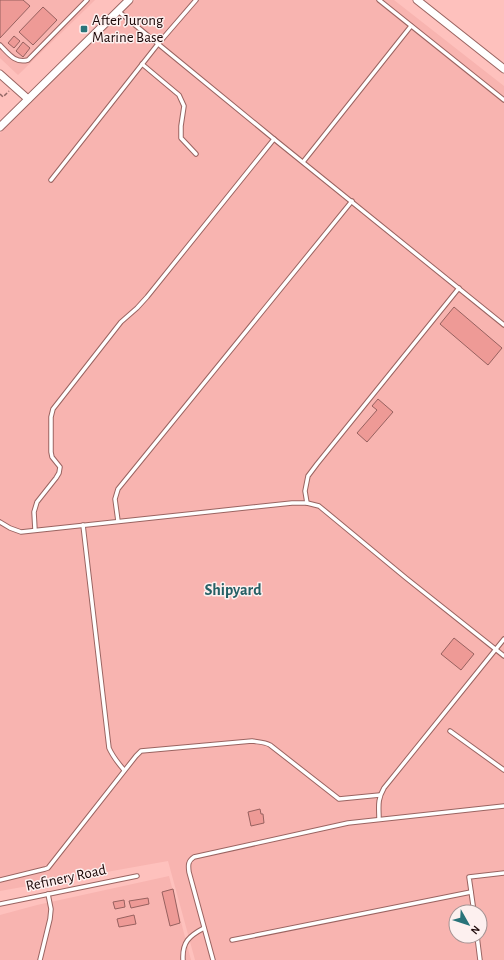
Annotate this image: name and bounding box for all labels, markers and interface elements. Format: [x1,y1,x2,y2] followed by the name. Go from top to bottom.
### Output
[92,13,164,45] place label: After Jurong Marine Base
[79,24,89,34] marker: After Jurong Marine Base
[204,582,262,599] district label: Shipyard
[25,862,108,894] street label: Refinery Road
[448,904,488,944] north arrow
[469,924,482,936] text: N

